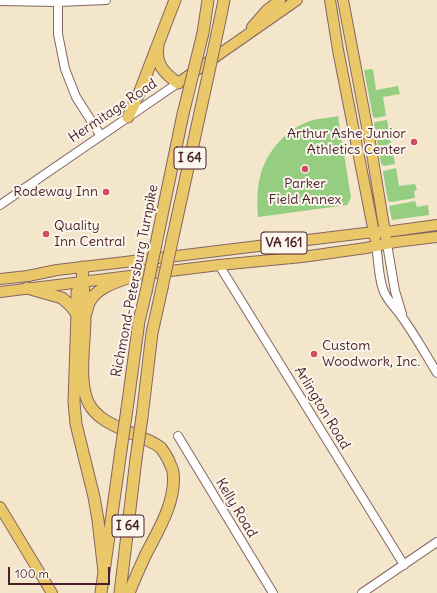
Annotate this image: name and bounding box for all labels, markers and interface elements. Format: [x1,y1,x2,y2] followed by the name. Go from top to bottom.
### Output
[66,75,160,147] street label: Hermitage Road
[287,126,406,158] place label: Arthur Ashe Junior Athletics Center
[409,137,419,147] marker: Arthur Ashe Junior Athletics Center
[174,147,206,169] road number: I 64
[300,164,310,174] marker: Parker Field Annex
[269,176,341,208] place label: Parker Field Annex
[108,183,162,379] street label: Richmond-Petersburg Turnpike
[13,184,98,200] place label: Rodeway Inn
[101,187,111,197] marker: Rodeway Inn
[54,218,125,250] place label: Quality Inn Central
[41,229,51,239] marker: Quality Inn Central
[261,232,307,254] road number: VA 161
[322,338,420,370] place label: Custom Woodwork, Inc.
[309,349,319,359] marker: Custom Woodwork, Inc.
[291,363,353,453] street label: Arlington Road
[212,475,260,541] street label: Kelly Road
[112,515,144,537] road number: I 64
[10,559,112,585] scale bar
[15,566,49,581] text: 100 m

